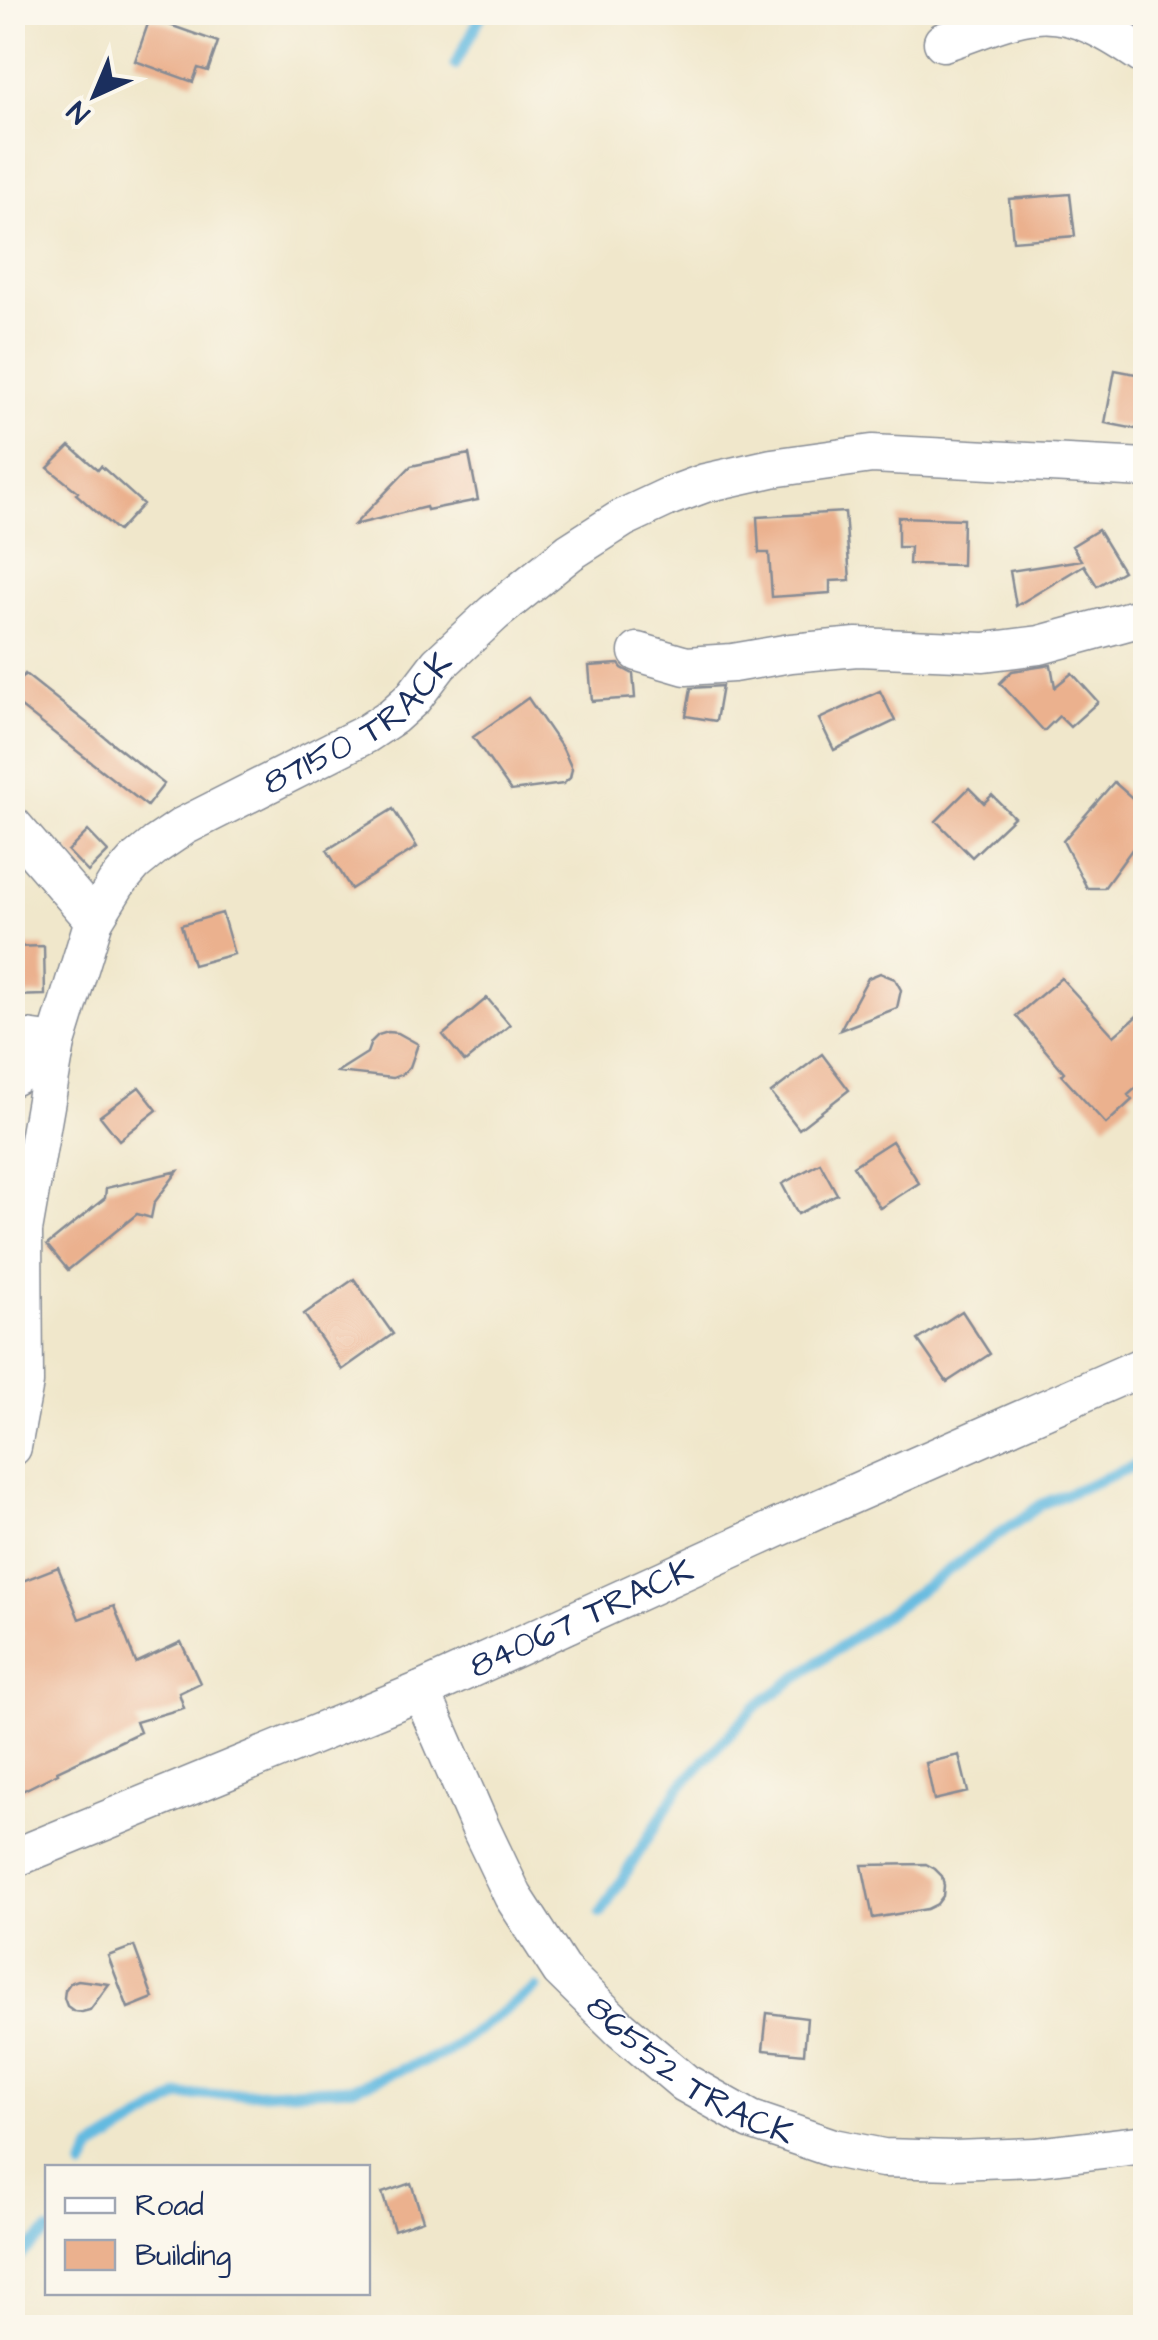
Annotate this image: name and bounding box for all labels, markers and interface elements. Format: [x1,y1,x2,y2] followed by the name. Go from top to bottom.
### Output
[45,45,145,145] north arrow
[58,91,99,132] text: N
[254,642,464,807] street label: 87150 TRACK
[461,1545,701,1690] street label: 84067 TRACK
[575,1983,800,2157] street label: 86552 TRACK
[45,2165,370,2295] legend
[135,2185,204,2227] text: Road
[135,2235,231,2278] text: Building

